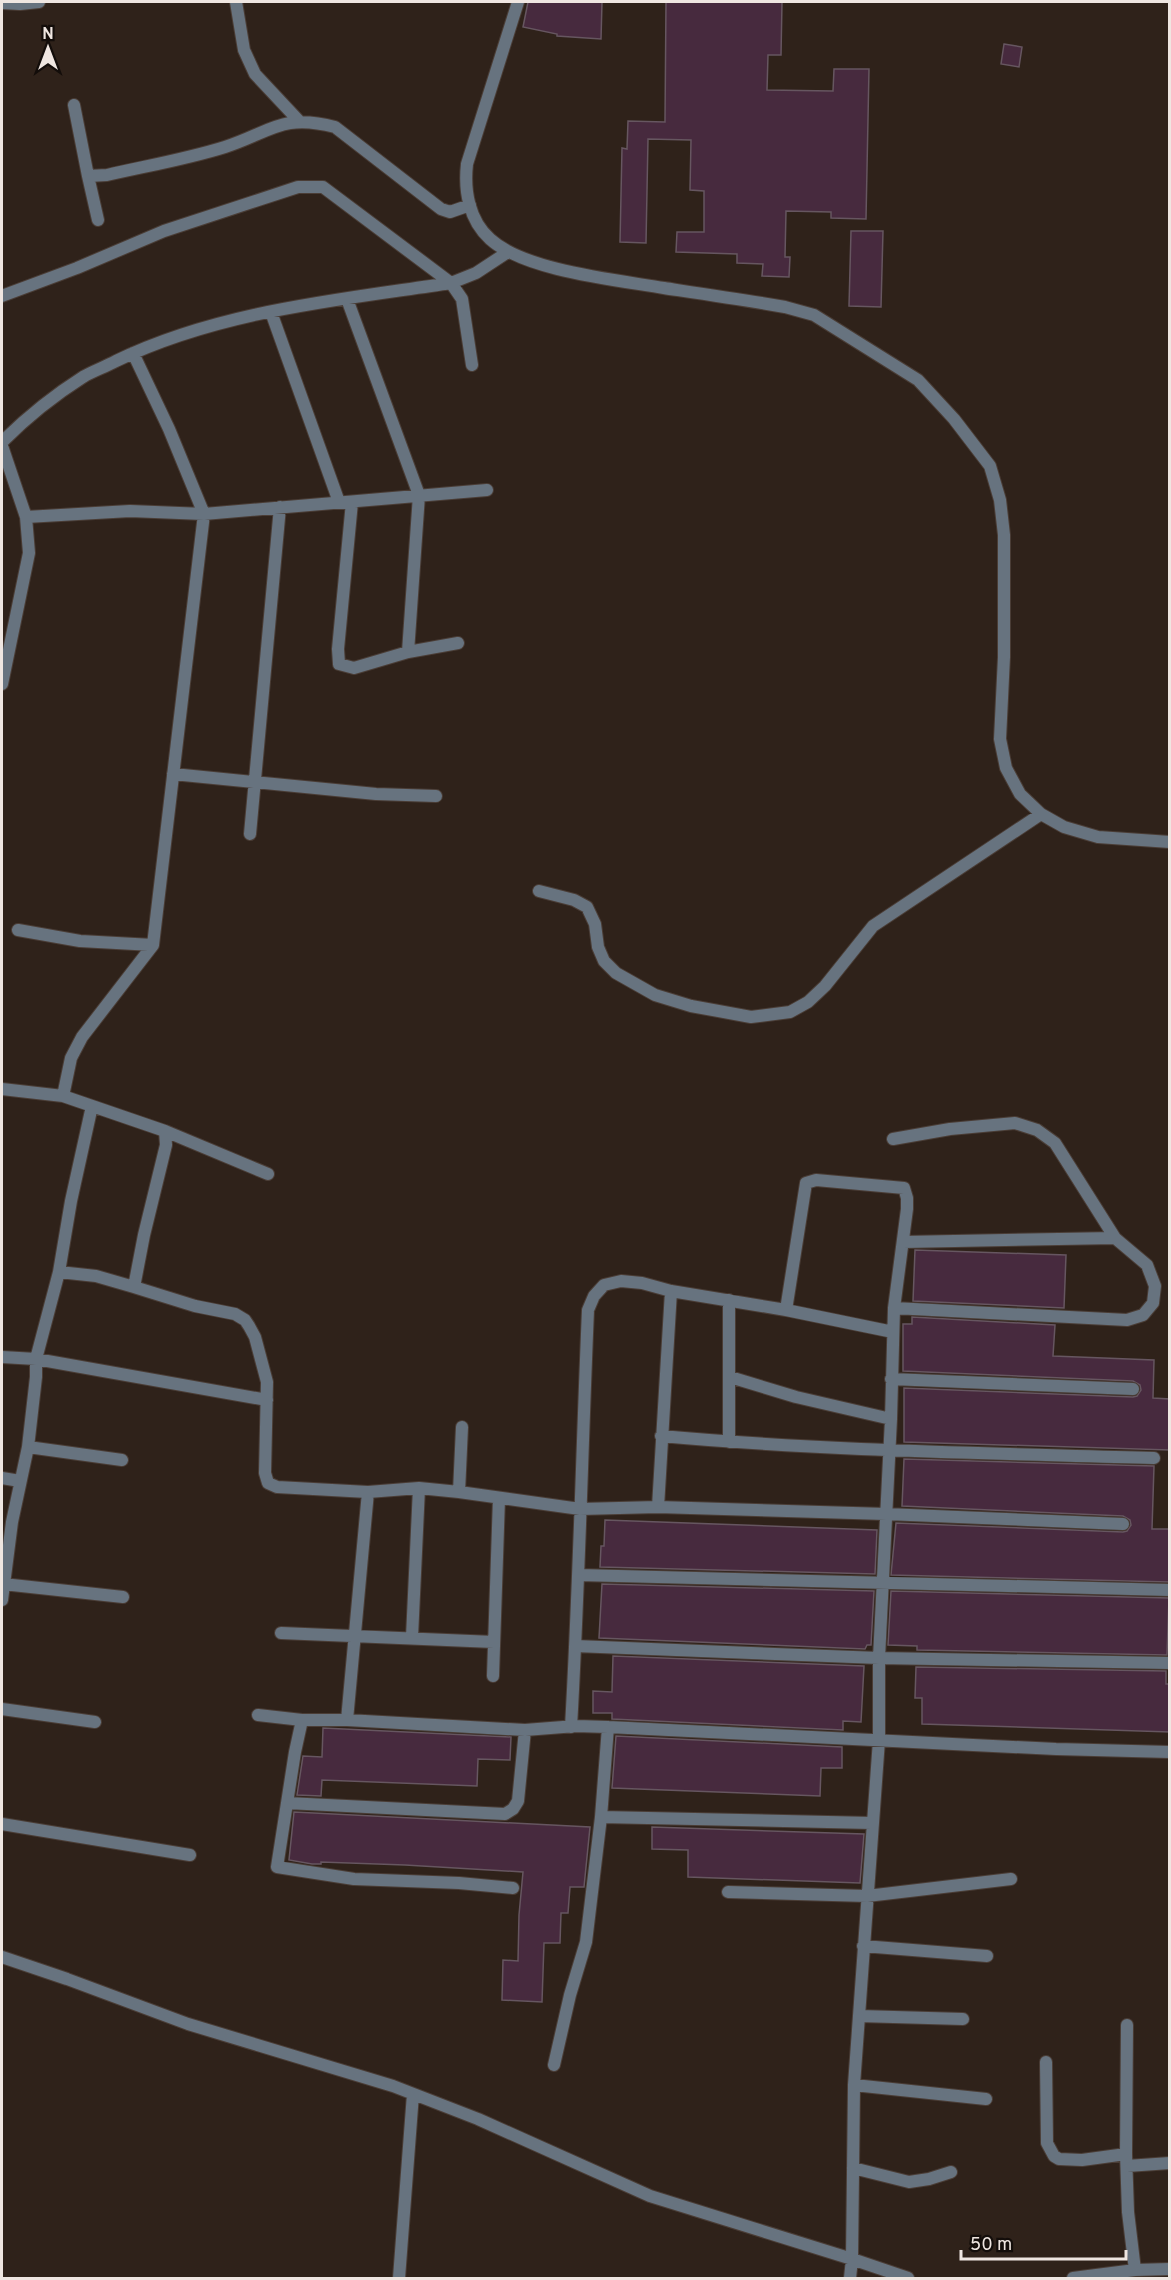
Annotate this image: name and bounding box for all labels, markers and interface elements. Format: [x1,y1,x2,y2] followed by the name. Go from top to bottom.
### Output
[18,18,78,78] north arrow
[42,25,54,45] text: N
[961,2223,1126,2261] scale bar
[970,2234,1012,2257] text: 50 m

